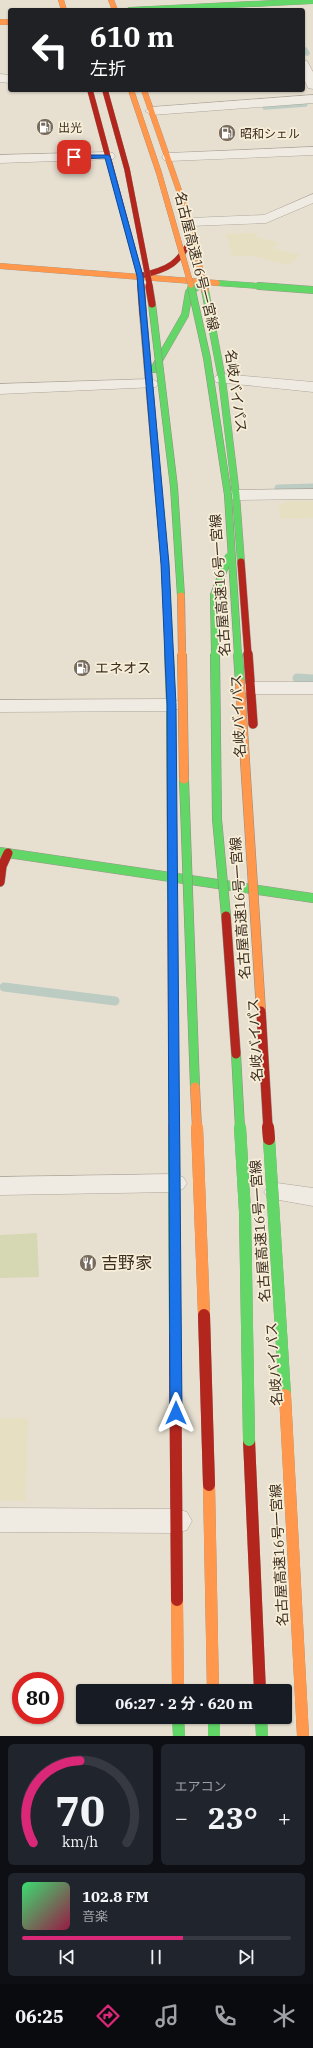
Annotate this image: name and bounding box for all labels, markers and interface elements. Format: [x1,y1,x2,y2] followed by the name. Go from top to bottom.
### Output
[90,18,174,55] text: 610 m
[24,24,76,76] icon: left
[90,57,126,80] text: 左折
[35,117,55,137] fuel station icon: 出光
[58,120,82,135] place label: 出光
[217,123,237,143] fuel station icon: 昭和シェル
[240,126,300,141] place label: 昭和シェル
[57,140,91,174] pin
[63,146,85,168] icon: arrive
[171,190,223,332] street label: 名古屋高速16号一宮線
[221,348,251,434] street label: 名岐バイパス
[206,513,234,657] street label: 名古屋高速16号一宮線
[72,658,92,678] fuel station icon: エネオス
[95,659,151,677] place label: エネオス
[227,674,249,758] street label: 名岐バイパス
[226,836,254,980] street label: 名古屋高速16号一宮線
[244,998,266,1082] street label: 名岐バイパス
[246,1159,274,1303] street label: 名古屋高速16号一宮線
[101,1252,152,1274] place label: 吉野家
[78,1253,98,1273] restaurant icon: 吉野家
[262,1322,286,1406] street label: 名岐バイパス
[155,1392,197,1434] position arrow
[266,1483,292,1627] street label: 名古屋高速16号一宮線
[12,1672,64,1724] speed limit sign: 80
[115,1694,253,1713] text: 06:27 · 2 分 · 620 m
[175,1778,227,1795] text: エアコン
[55,1782,105,1836] text: 70
[208,1798,258,1837] text: 23°
[175,1803,188,1832] text: −
[278,1803,291,1832] text: +
[62,1831,98,1850] text: km/h
[82,1887,149,1906] text: 102.8 FM
[82,1908,108,1925] text: 音楽
[56,1946,78,1968] icon: previous
[145,1946,167,1968] icon: pause
[235,1946,257,1968] icon: next
[94,2002,122,2030] icon: directions
[153,2002,181,2030] icon: music
[211,2002,239,2030] icon: phone
[270,2002,298,2030] icon: climate
[15,2005,64,2028] text: 06:25

